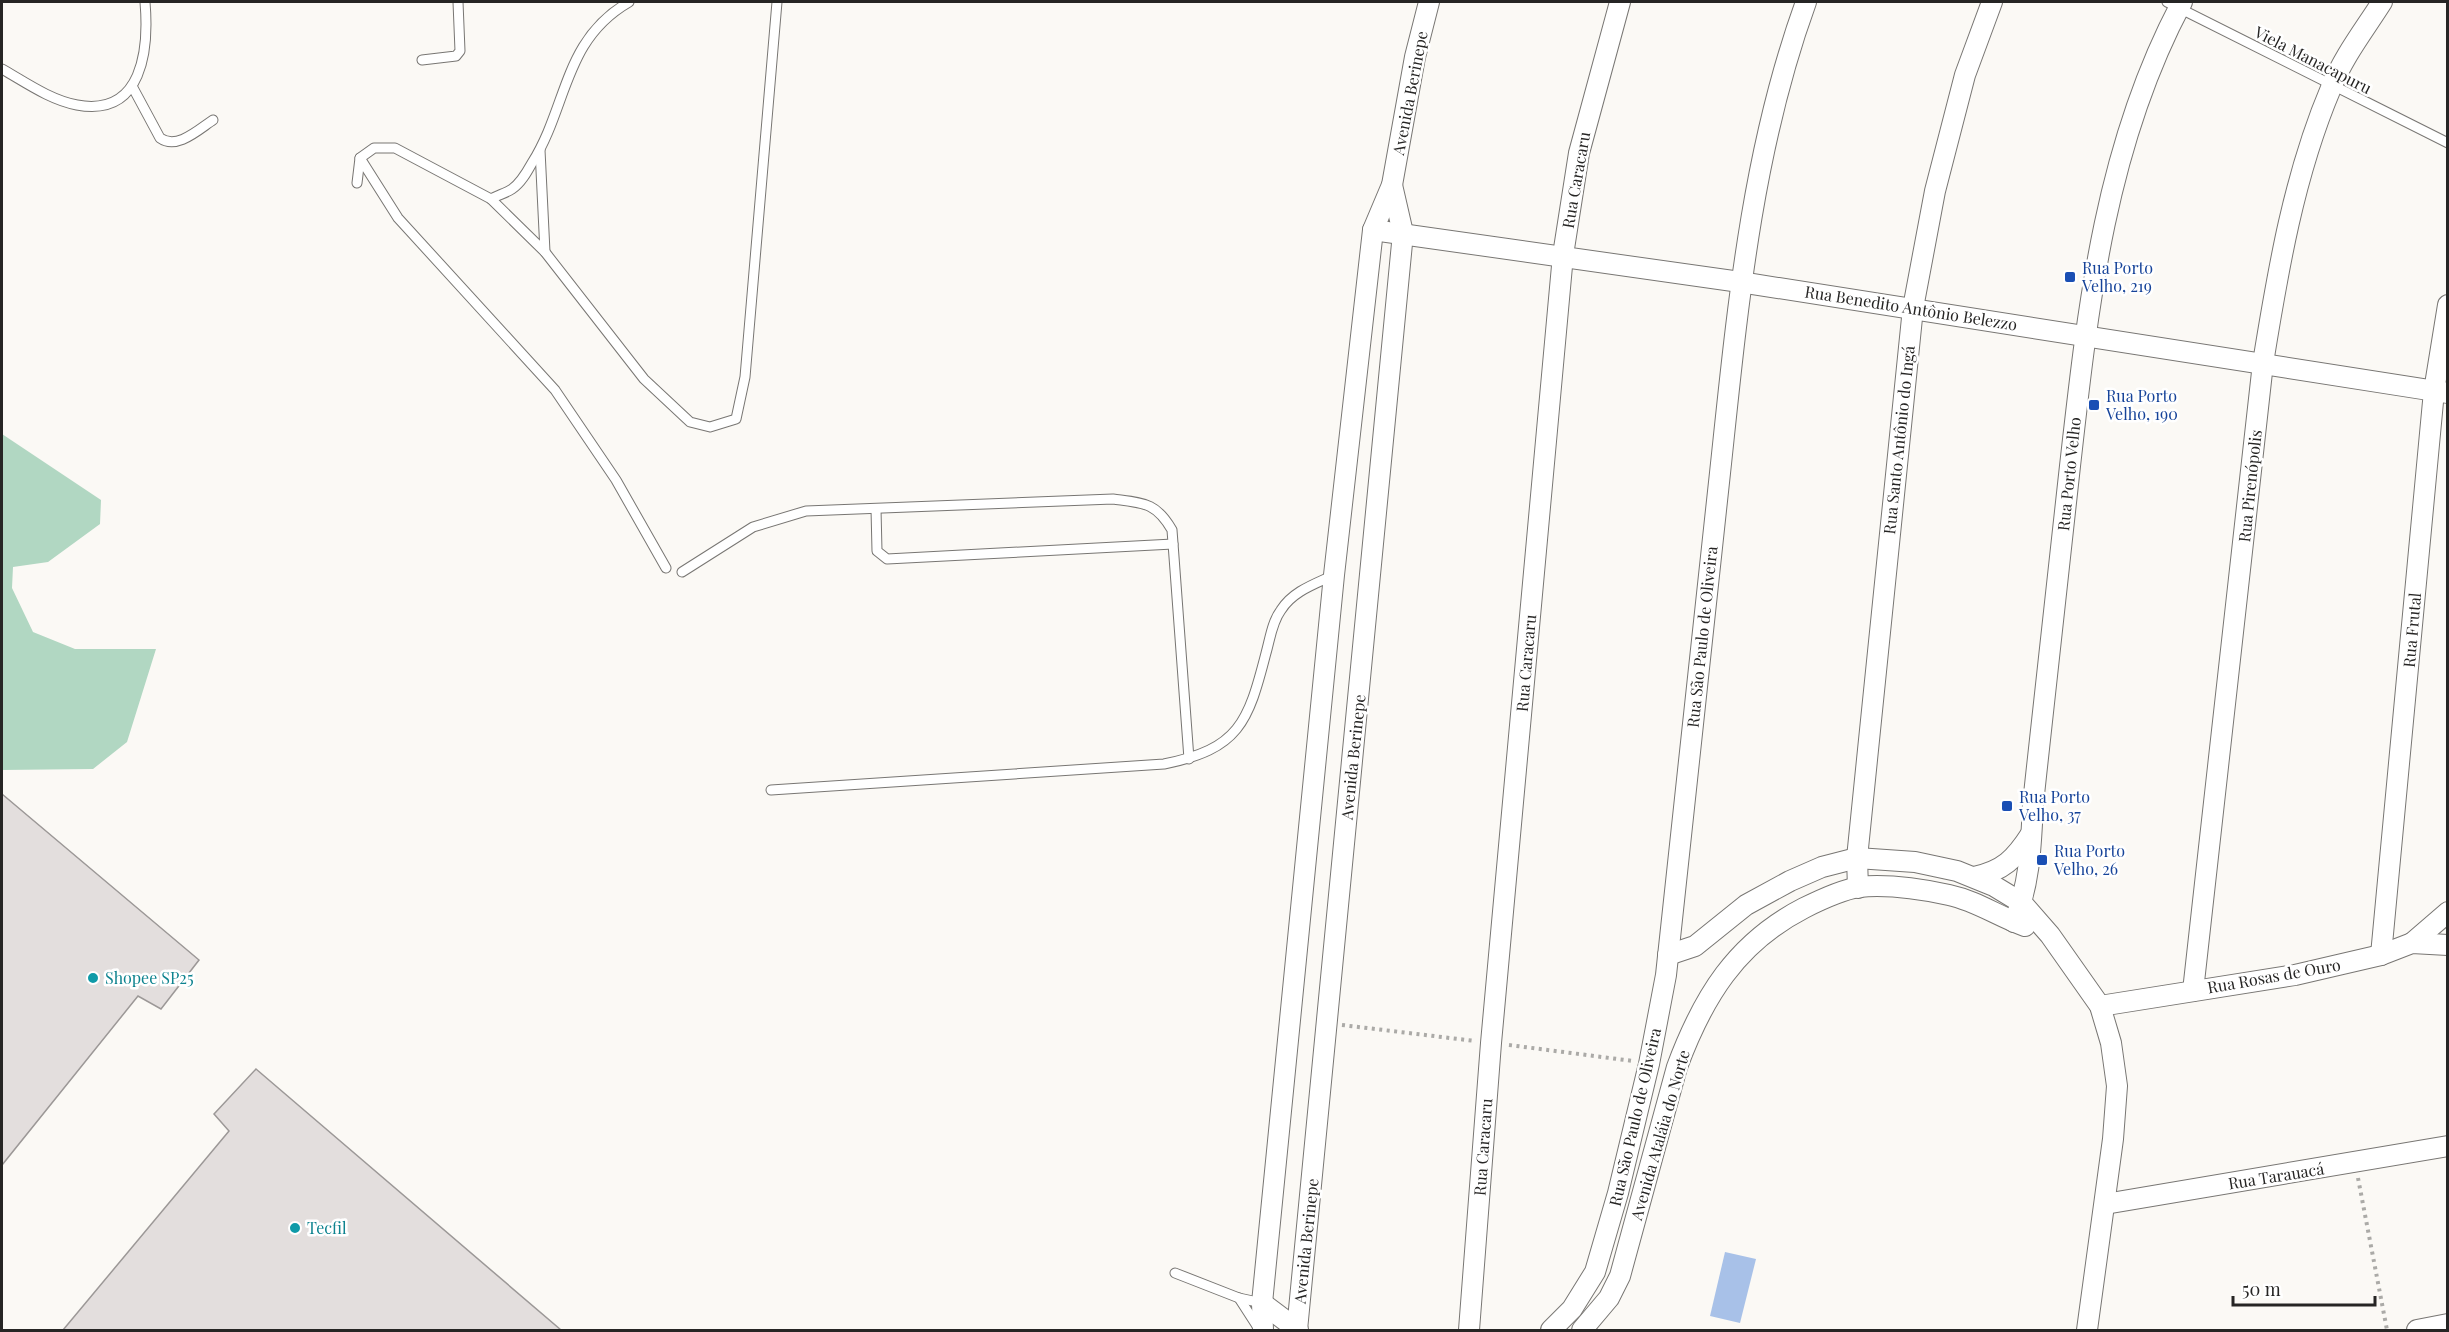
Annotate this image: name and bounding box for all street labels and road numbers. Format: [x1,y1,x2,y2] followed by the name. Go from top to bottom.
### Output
[2250,20,2375,98] street label: Viela Manacapuru
[1387,29,1432,158] street label: Avenida Berinepe
[1557,130,1594,230] street label: Rua Caracaru
[1803,280,2019,335] street label: Rua Benedito Antônio Belezzo
[1878,345,1919,535] street label: Rua Santo Antônio do Ingá
[2052,416,2085,532] street label: Rua Porto Velho
[2233,429,2266,543] street label: Rua Pirenópolis
[1682,545,1721,729] street label: Rua São Paulo de Oliveira
[2398,591,2425,668] street label: Rua Frutal
[1511,613,1540,713] street label: Rua Caracaru
[1335,693,1370,822] street label: Avenida Berinepe
[2206,953,2342,998] street label: Rua Rosas de Ouro
[1604,1026,1665,1208] street label: Rua São Paulo de Oliveira
[1625,1047,1694,1223] street label: Avenida Ataláia do Norte
[1469,1098,1496,1196] street label: Rua Caracaru
[2226,1158,2325,1193] street label: Rua Tarauacá
[1288,1177,1323,1306] street label: Avenida Berinepe

